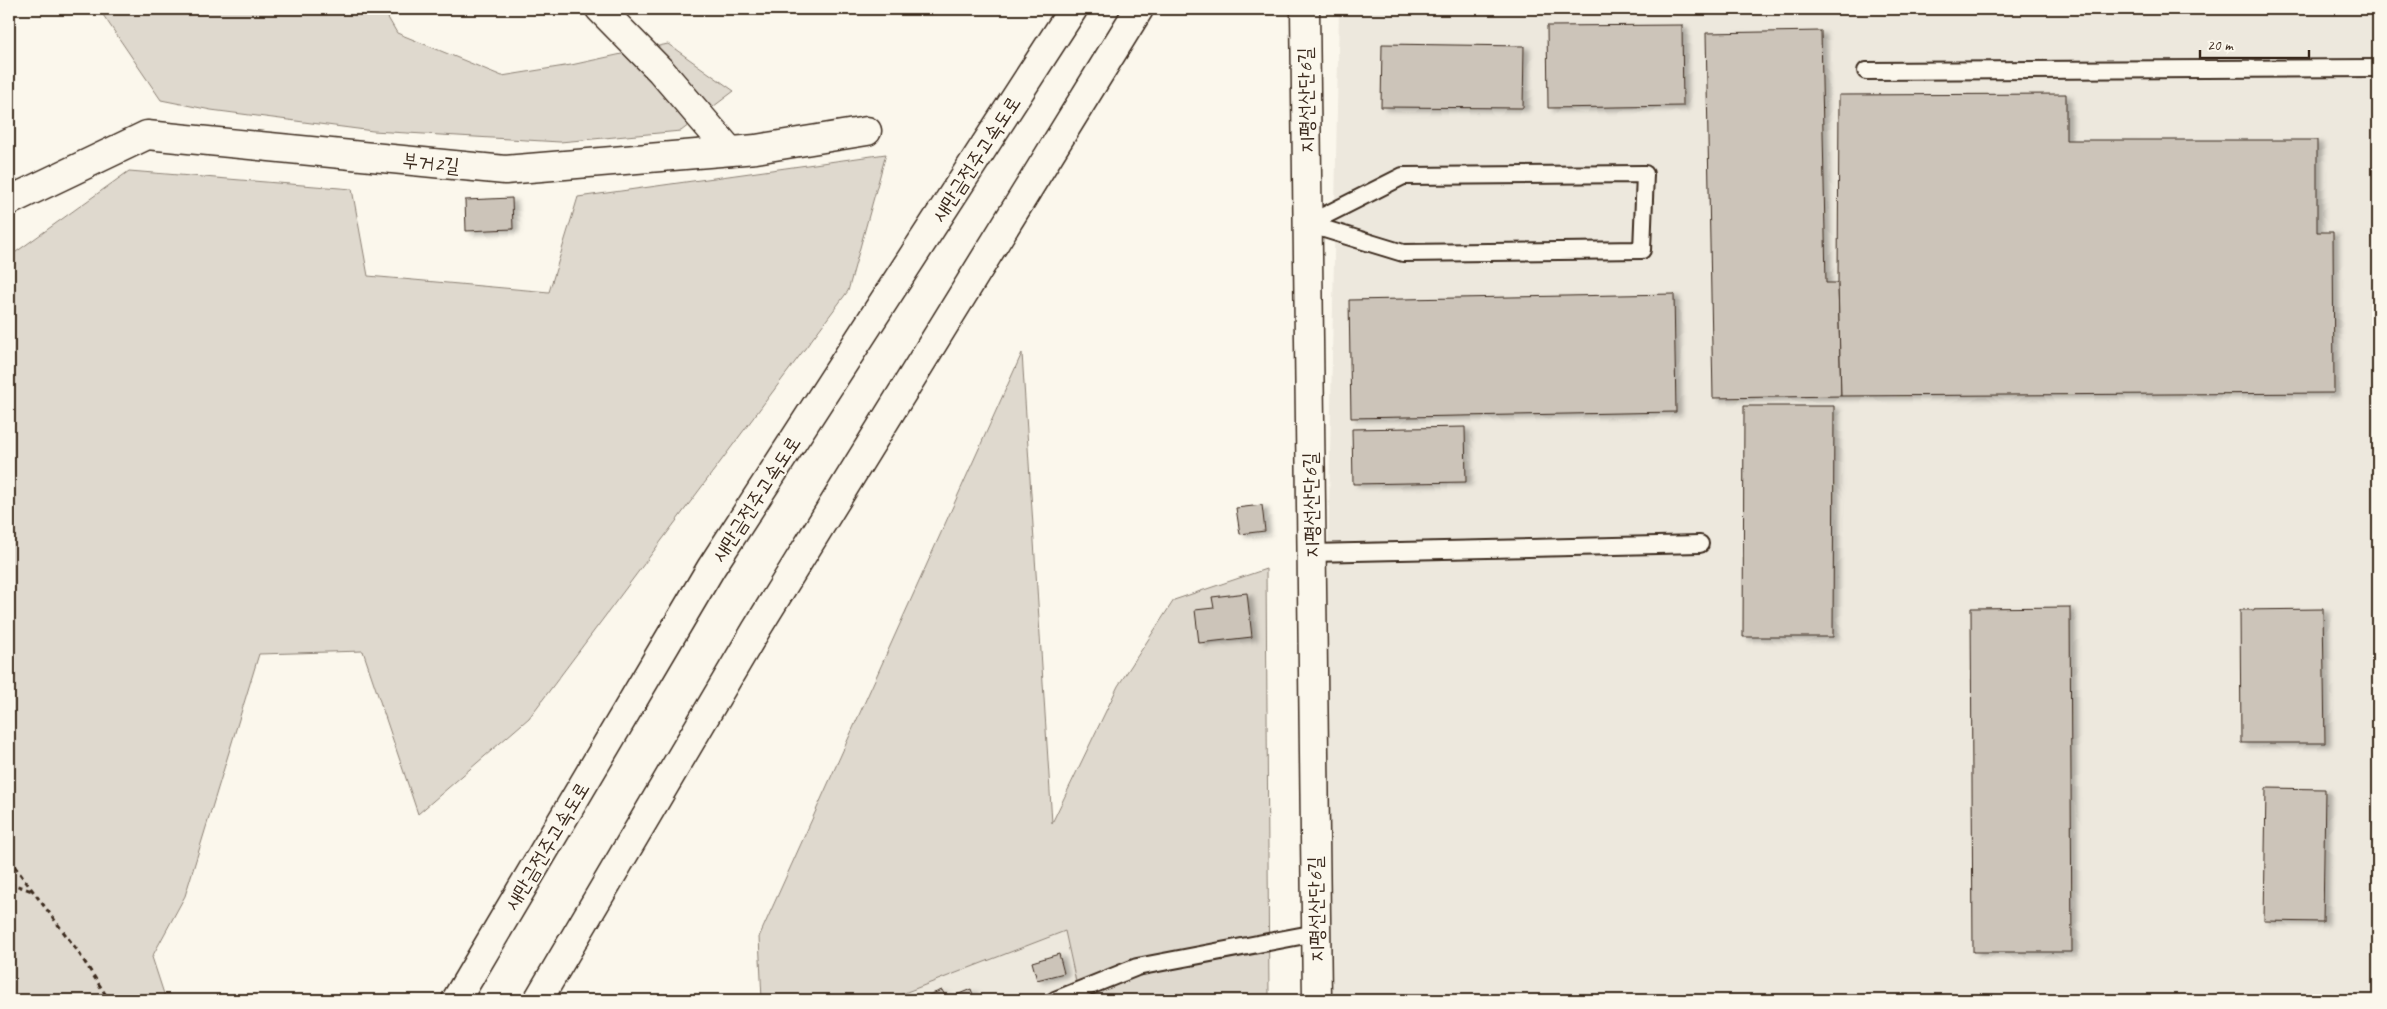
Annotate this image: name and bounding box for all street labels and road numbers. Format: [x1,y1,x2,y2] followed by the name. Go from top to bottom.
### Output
[1293,47,1319,153] street label: 지평선산단6길
[926,91,1026,227] street label: 새만금전주고속도로
[401,148,461,178] street label: 부거2길
[706,431,806,567] street label: 새만금전주고속도로
[1298,452,1324,558] street label: 지평선산단6길
[499,777,595,915] street label: 새만금전주고속도로
[1303,856,1329,962] street label: 지평선산단6길

